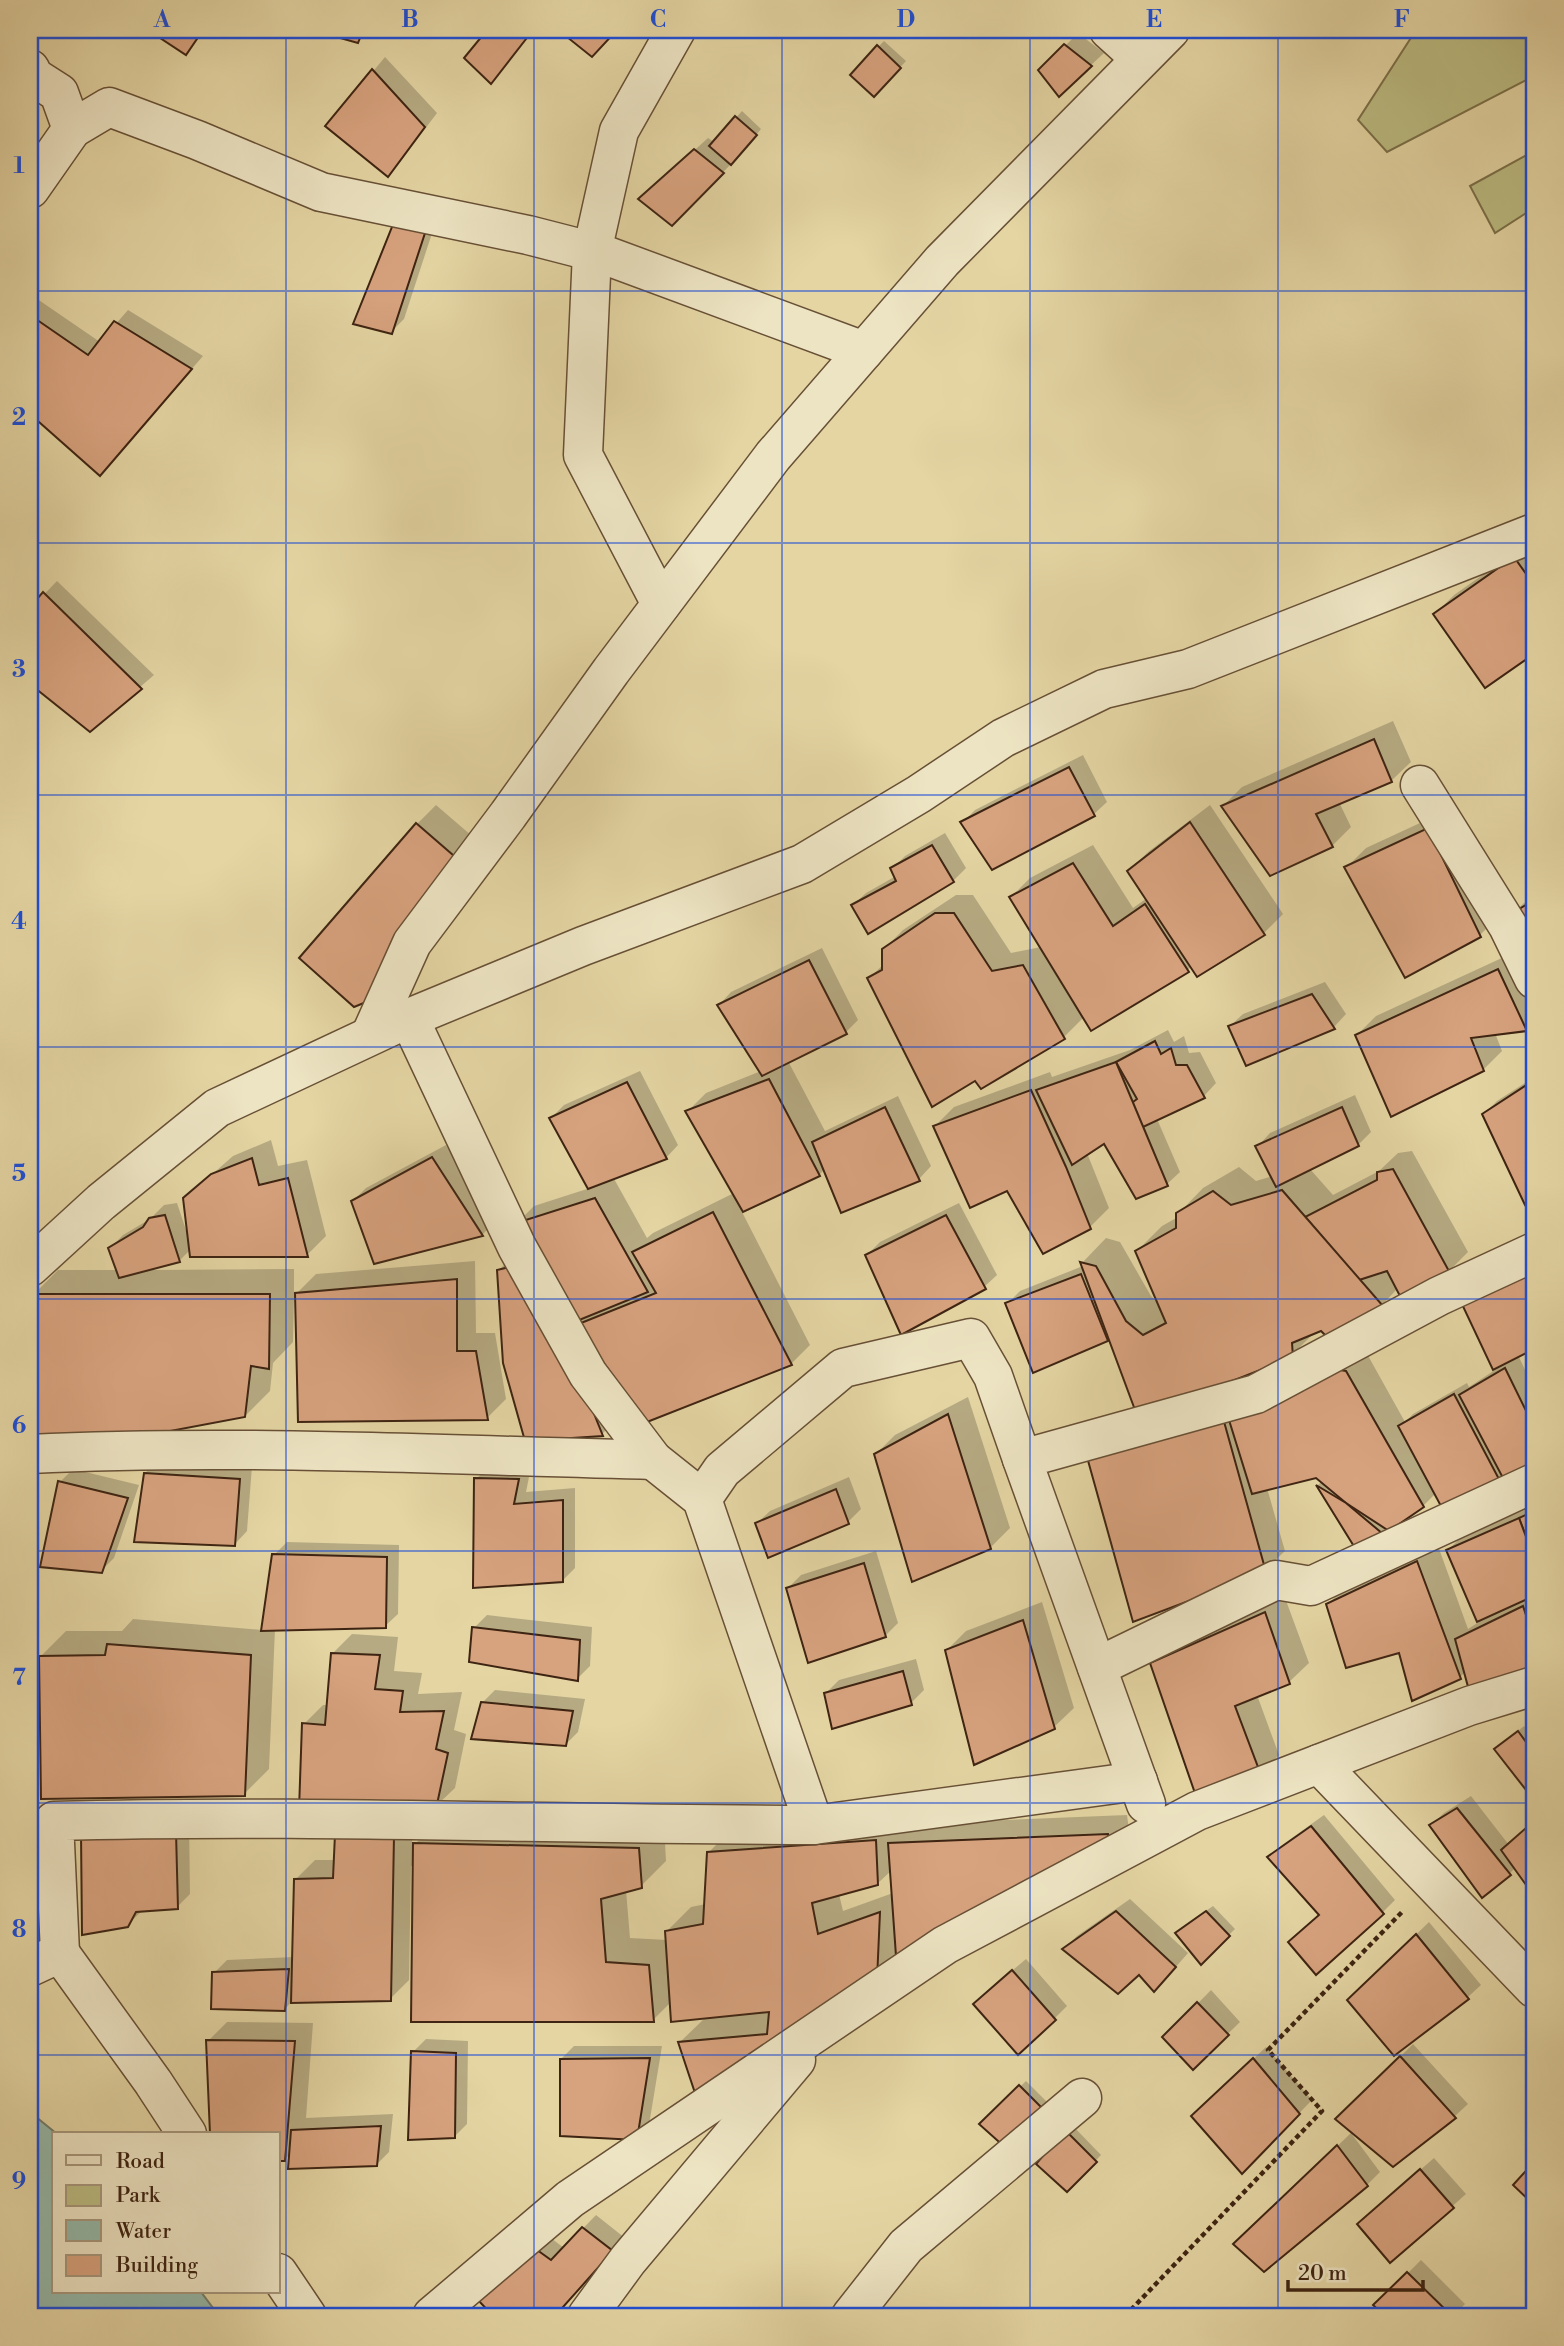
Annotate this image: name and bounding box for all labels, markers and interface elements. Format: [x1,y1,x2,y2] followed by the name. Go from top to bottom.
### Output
[153,6,171,34] text: A
[401,6,419,34] text: B
[650,6,666,34] text: C
[897,6,915,34] text: D
[1146,6,1162,34] text: E
[1394,6,1410,34] text: F
[13,152,25,180] text: 1
[12,404,26,432] text: 2
[12,656,26,684] text: 3
[11,908,27,936] text: 4
[12,1160,26,1188] text: 5
[12,1412,26,1440] text: 6
[12,1664,26,1692] text: 7
[12,1916,26,1944] text: 8
[52,2132,280,2294] legend
[116,2149,165,2175] text: Road
[12,2168,26,2196] text: 9
[116,2183,161,2209] text: Park
[115,2219,171,2245] text: Water
[1288,2248,1422,2292] scale bar
[115,2253,198,2279] text: Building
[1298,2261,1347,2287] text: 20 m

